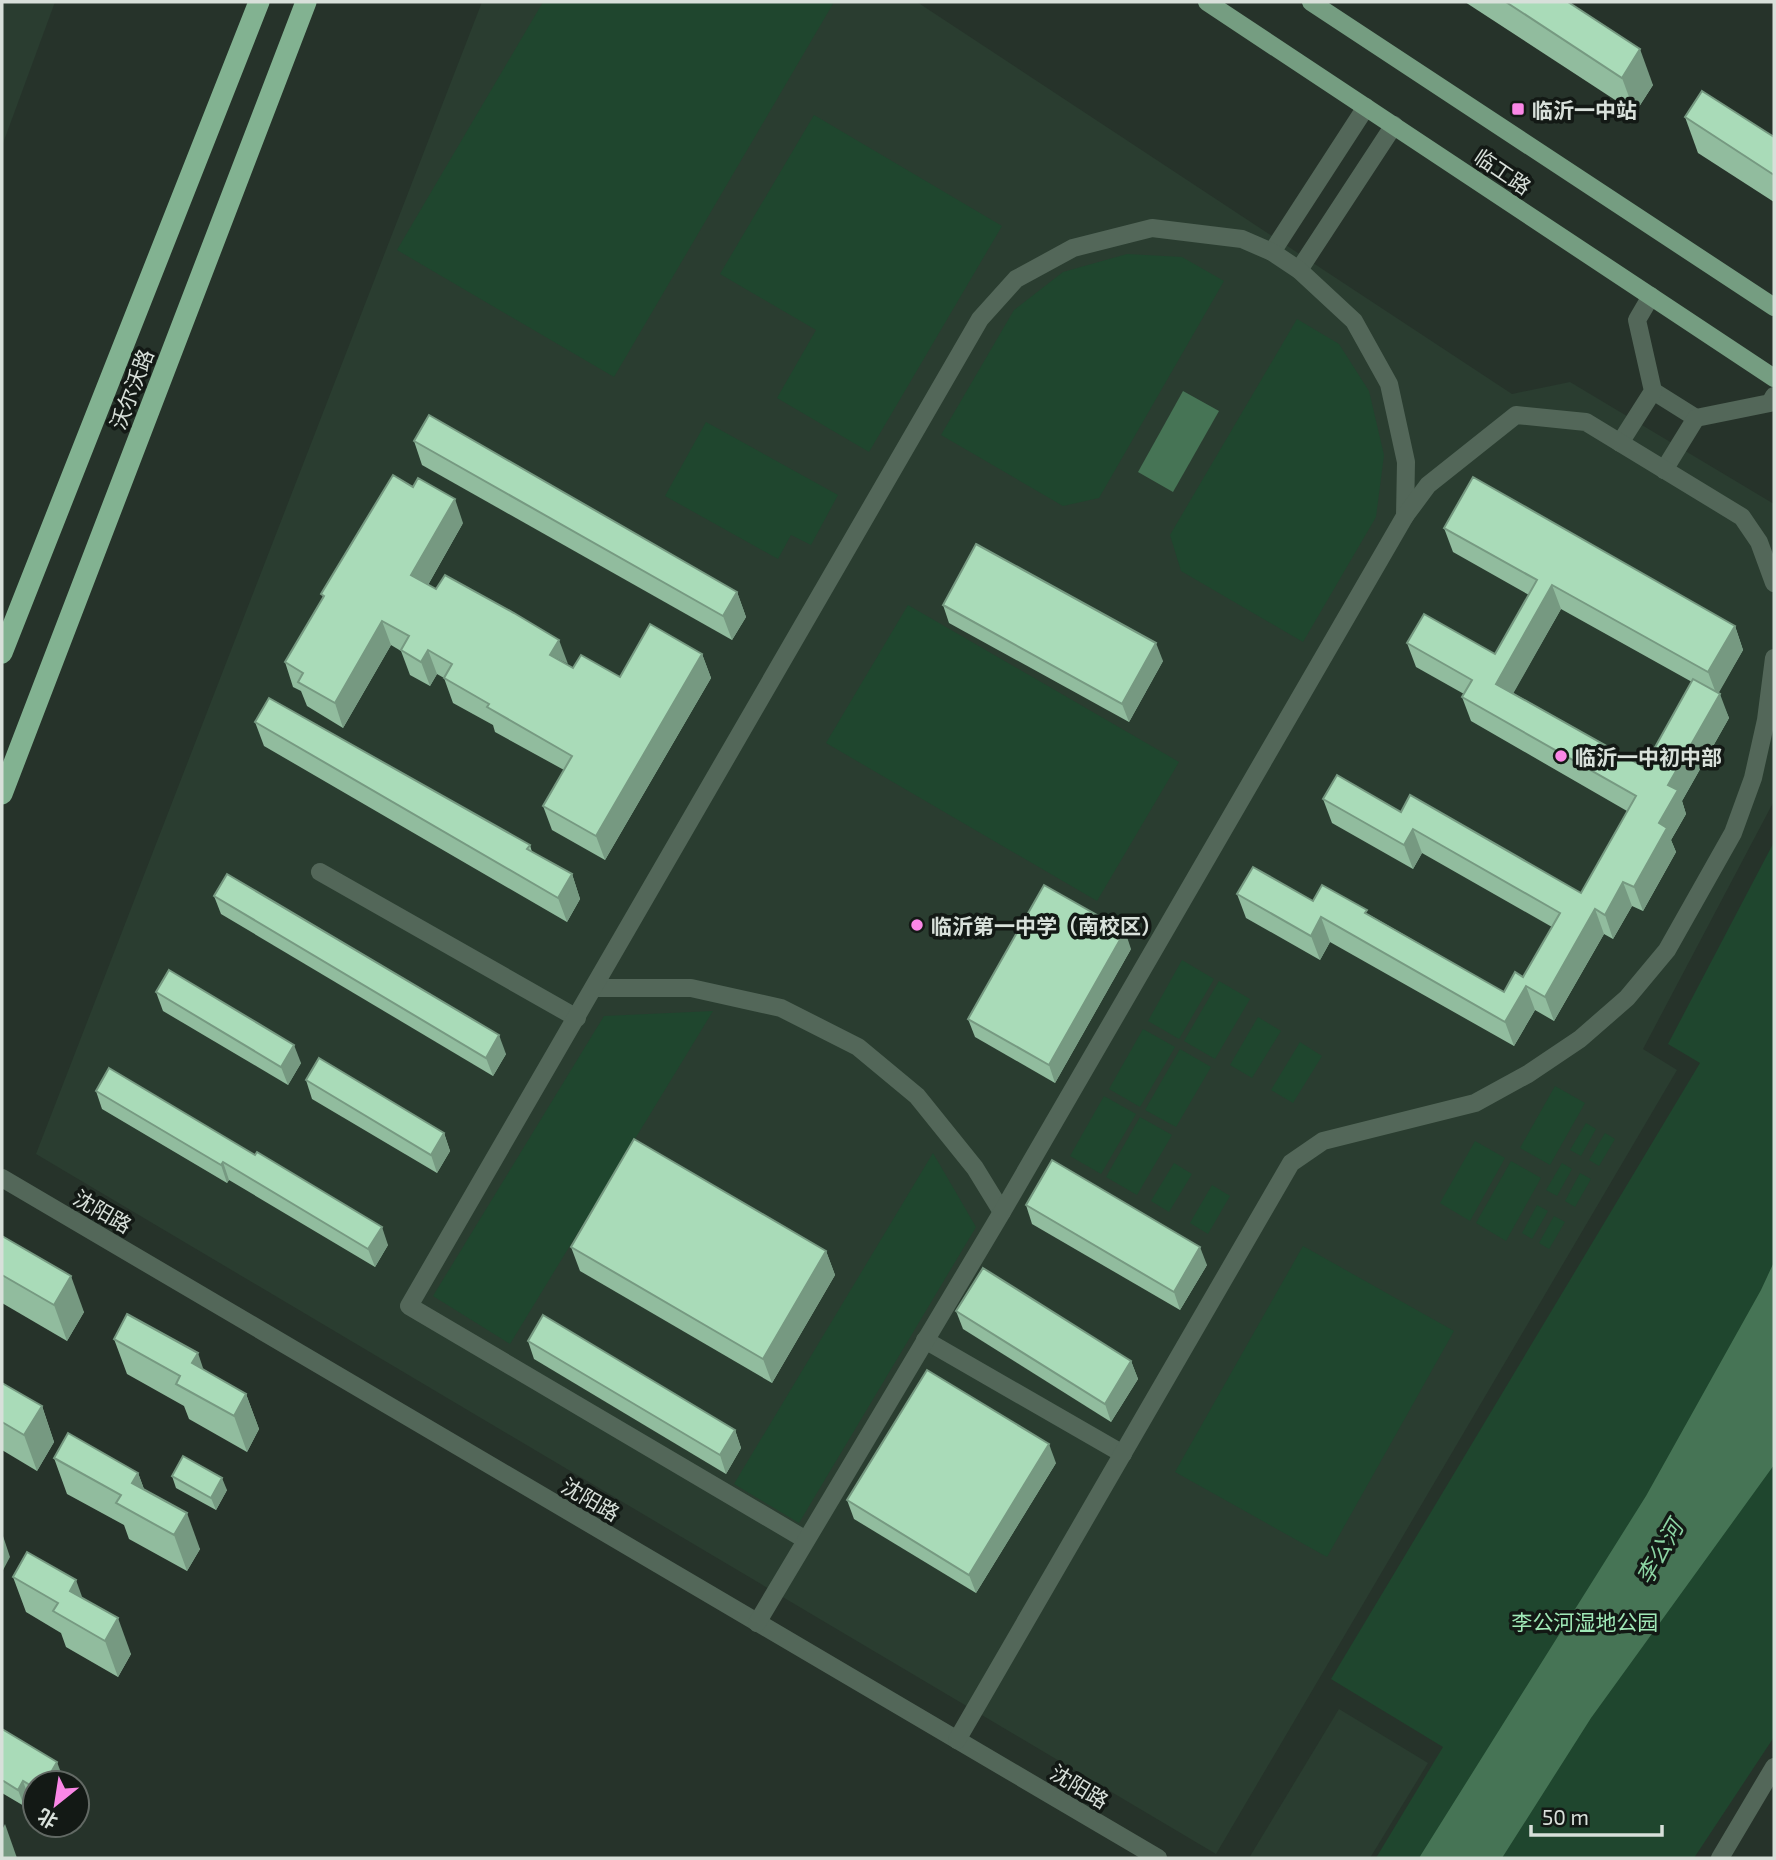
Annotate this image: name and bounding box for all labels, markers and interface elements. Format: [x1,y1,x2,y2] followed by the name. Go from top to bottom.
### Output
[1532,97,1637,122] place label: 临沂一中站
[1510,101,1526,117] marker: 临沂一中站
[1470,143,1536,199] street label: 临工路
[104,345,158,433] street label: 沃尔沃路
[1575,744,1722,769] place label: 临沂一中初中部
[1553,748,1569,764] marker: 临沂一中初中部
[931,913,1162,938] place label: 临沂第一中学（南校区）
[909,917,925,933] marker: 临沂第一中学（南校区）
[69,1184,137,1238] street label: 沈阳路
[557,1472,625,1526] street label: 沈阳路
[1630,1512,1690,1589] water label: 李公河
[1512,1609,1659,1634] park label: 李公河湿地公园
[1047,1759,1113,1813] street label: 沈阳路
[21,1769,91,1839] north arrow
[1531,1794,1662,1838] scale bar
[33,1804,61,1834] text: 北
[1542,1804,1589,1829] text: 50 m

